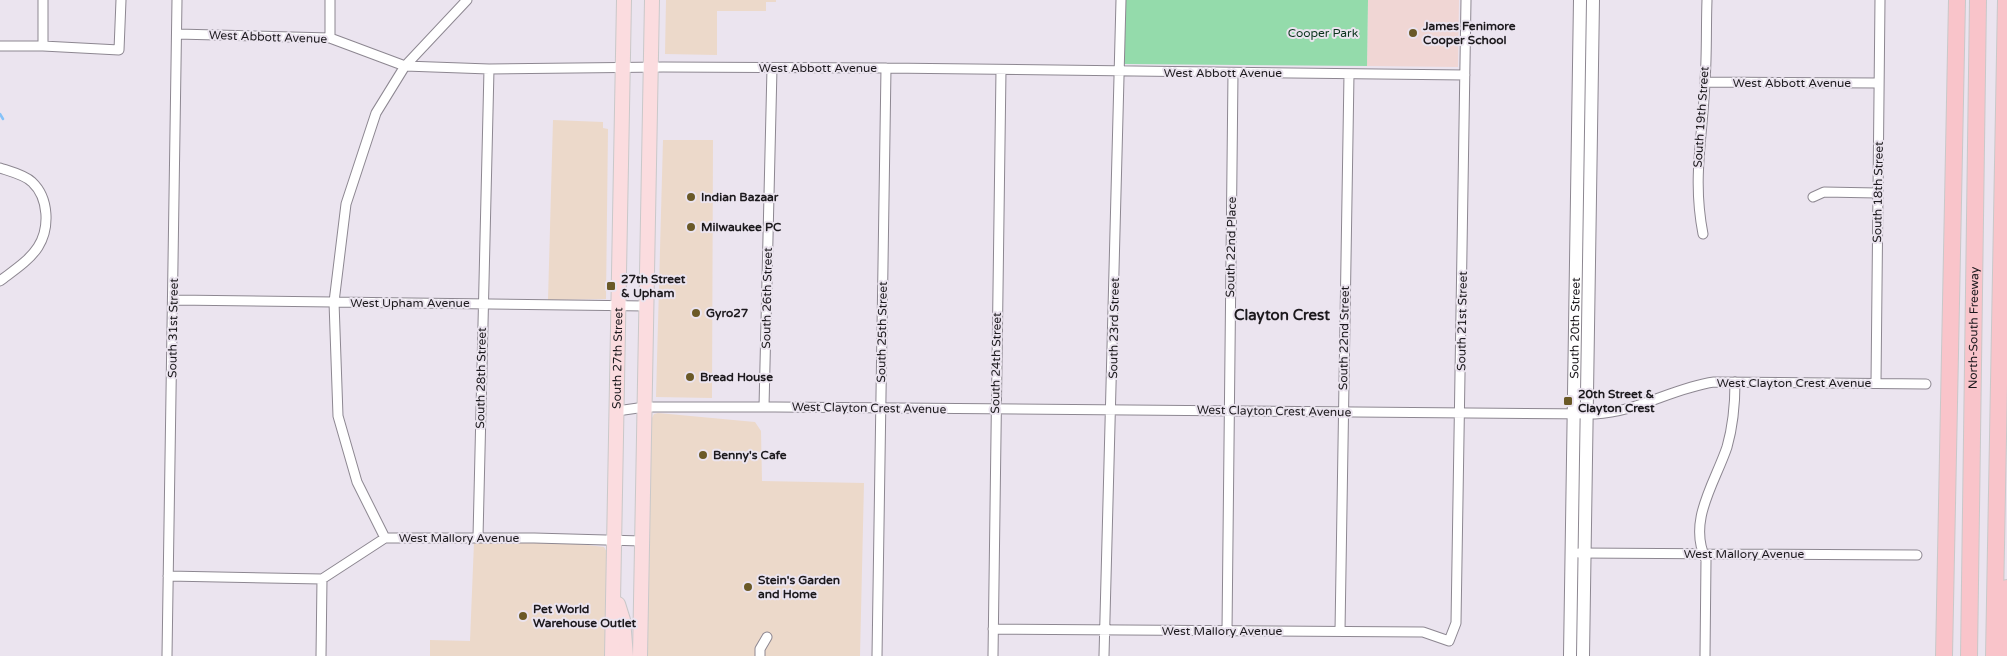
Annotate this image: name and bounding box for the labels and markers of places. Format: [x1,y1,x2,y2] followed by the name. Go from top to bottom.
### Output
[1422,19,1516,48] place label: James Fenimore Cooper School
[1407,27,1419,39] marker: James Fenimore Cooper School
[701,190,779,204] place label: Indian Bazaar
[685,191,697,203] marker: Indian Bazaar
[701,220,782,234] place label: Milwaukee PC
[685,221,697,233] marker: Milwaukee PC
[621,272,686,301] place label: 27th Street & Upham
[605,280,617,292] marker: 27th Street & Upham
[706,306,749,321] place label: Gyro27
[690,307,702,319] marker: Gyro27
[700,370,773,384] place label: Bread House
[684,371,696,383] marker: Bread House
[1578,387,1655,416] place label: 20th Street & Clayton Crest
[1562,395,1574,407] marker: 20th Street & Clayton Crest
[713,448,787,463] place label: Benny's Cafe
[697,449,709,461] marker: Benny's Cafe
[758,573,840,601] place label: Stein's Garden and Home
[742,581,754,593] marker: Stein's Garden and Home
[533,602,637,630] place label: Pet World Warehouse Outlet
[517,610,529,622] marker: Pet World Warehouse Outlet

